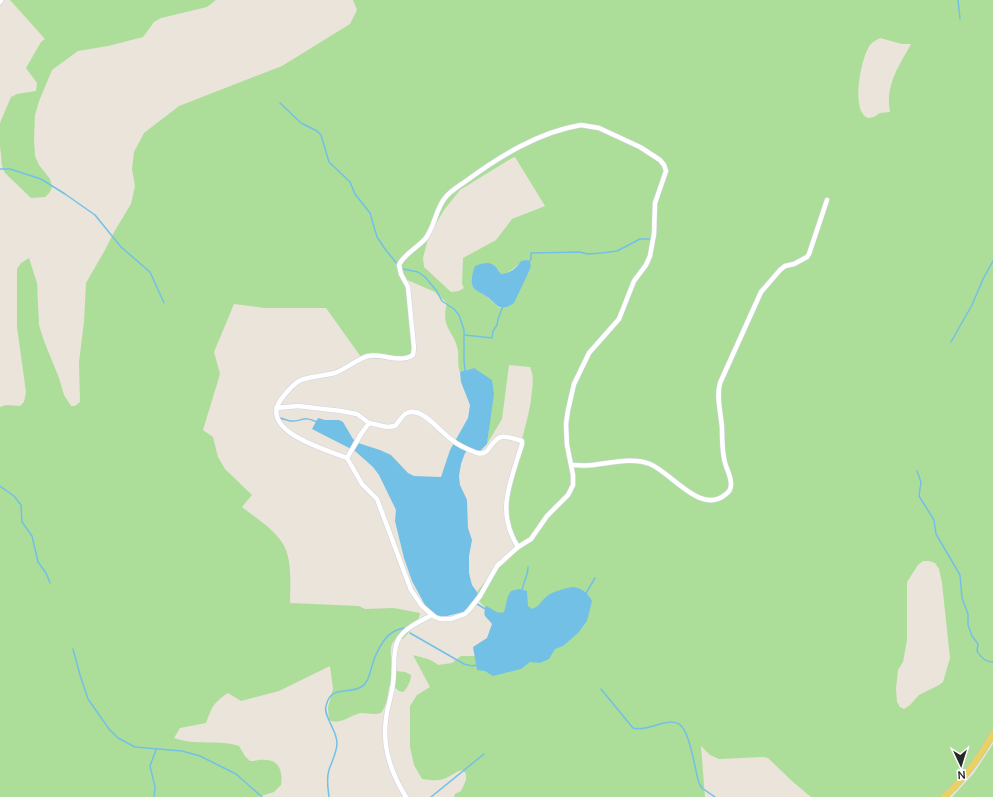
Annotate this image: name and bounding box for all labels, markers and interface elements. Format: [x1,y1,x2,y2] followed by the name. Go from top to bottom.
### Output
[941,745,981,785] north arrow
[957,768,966,783] text: N

